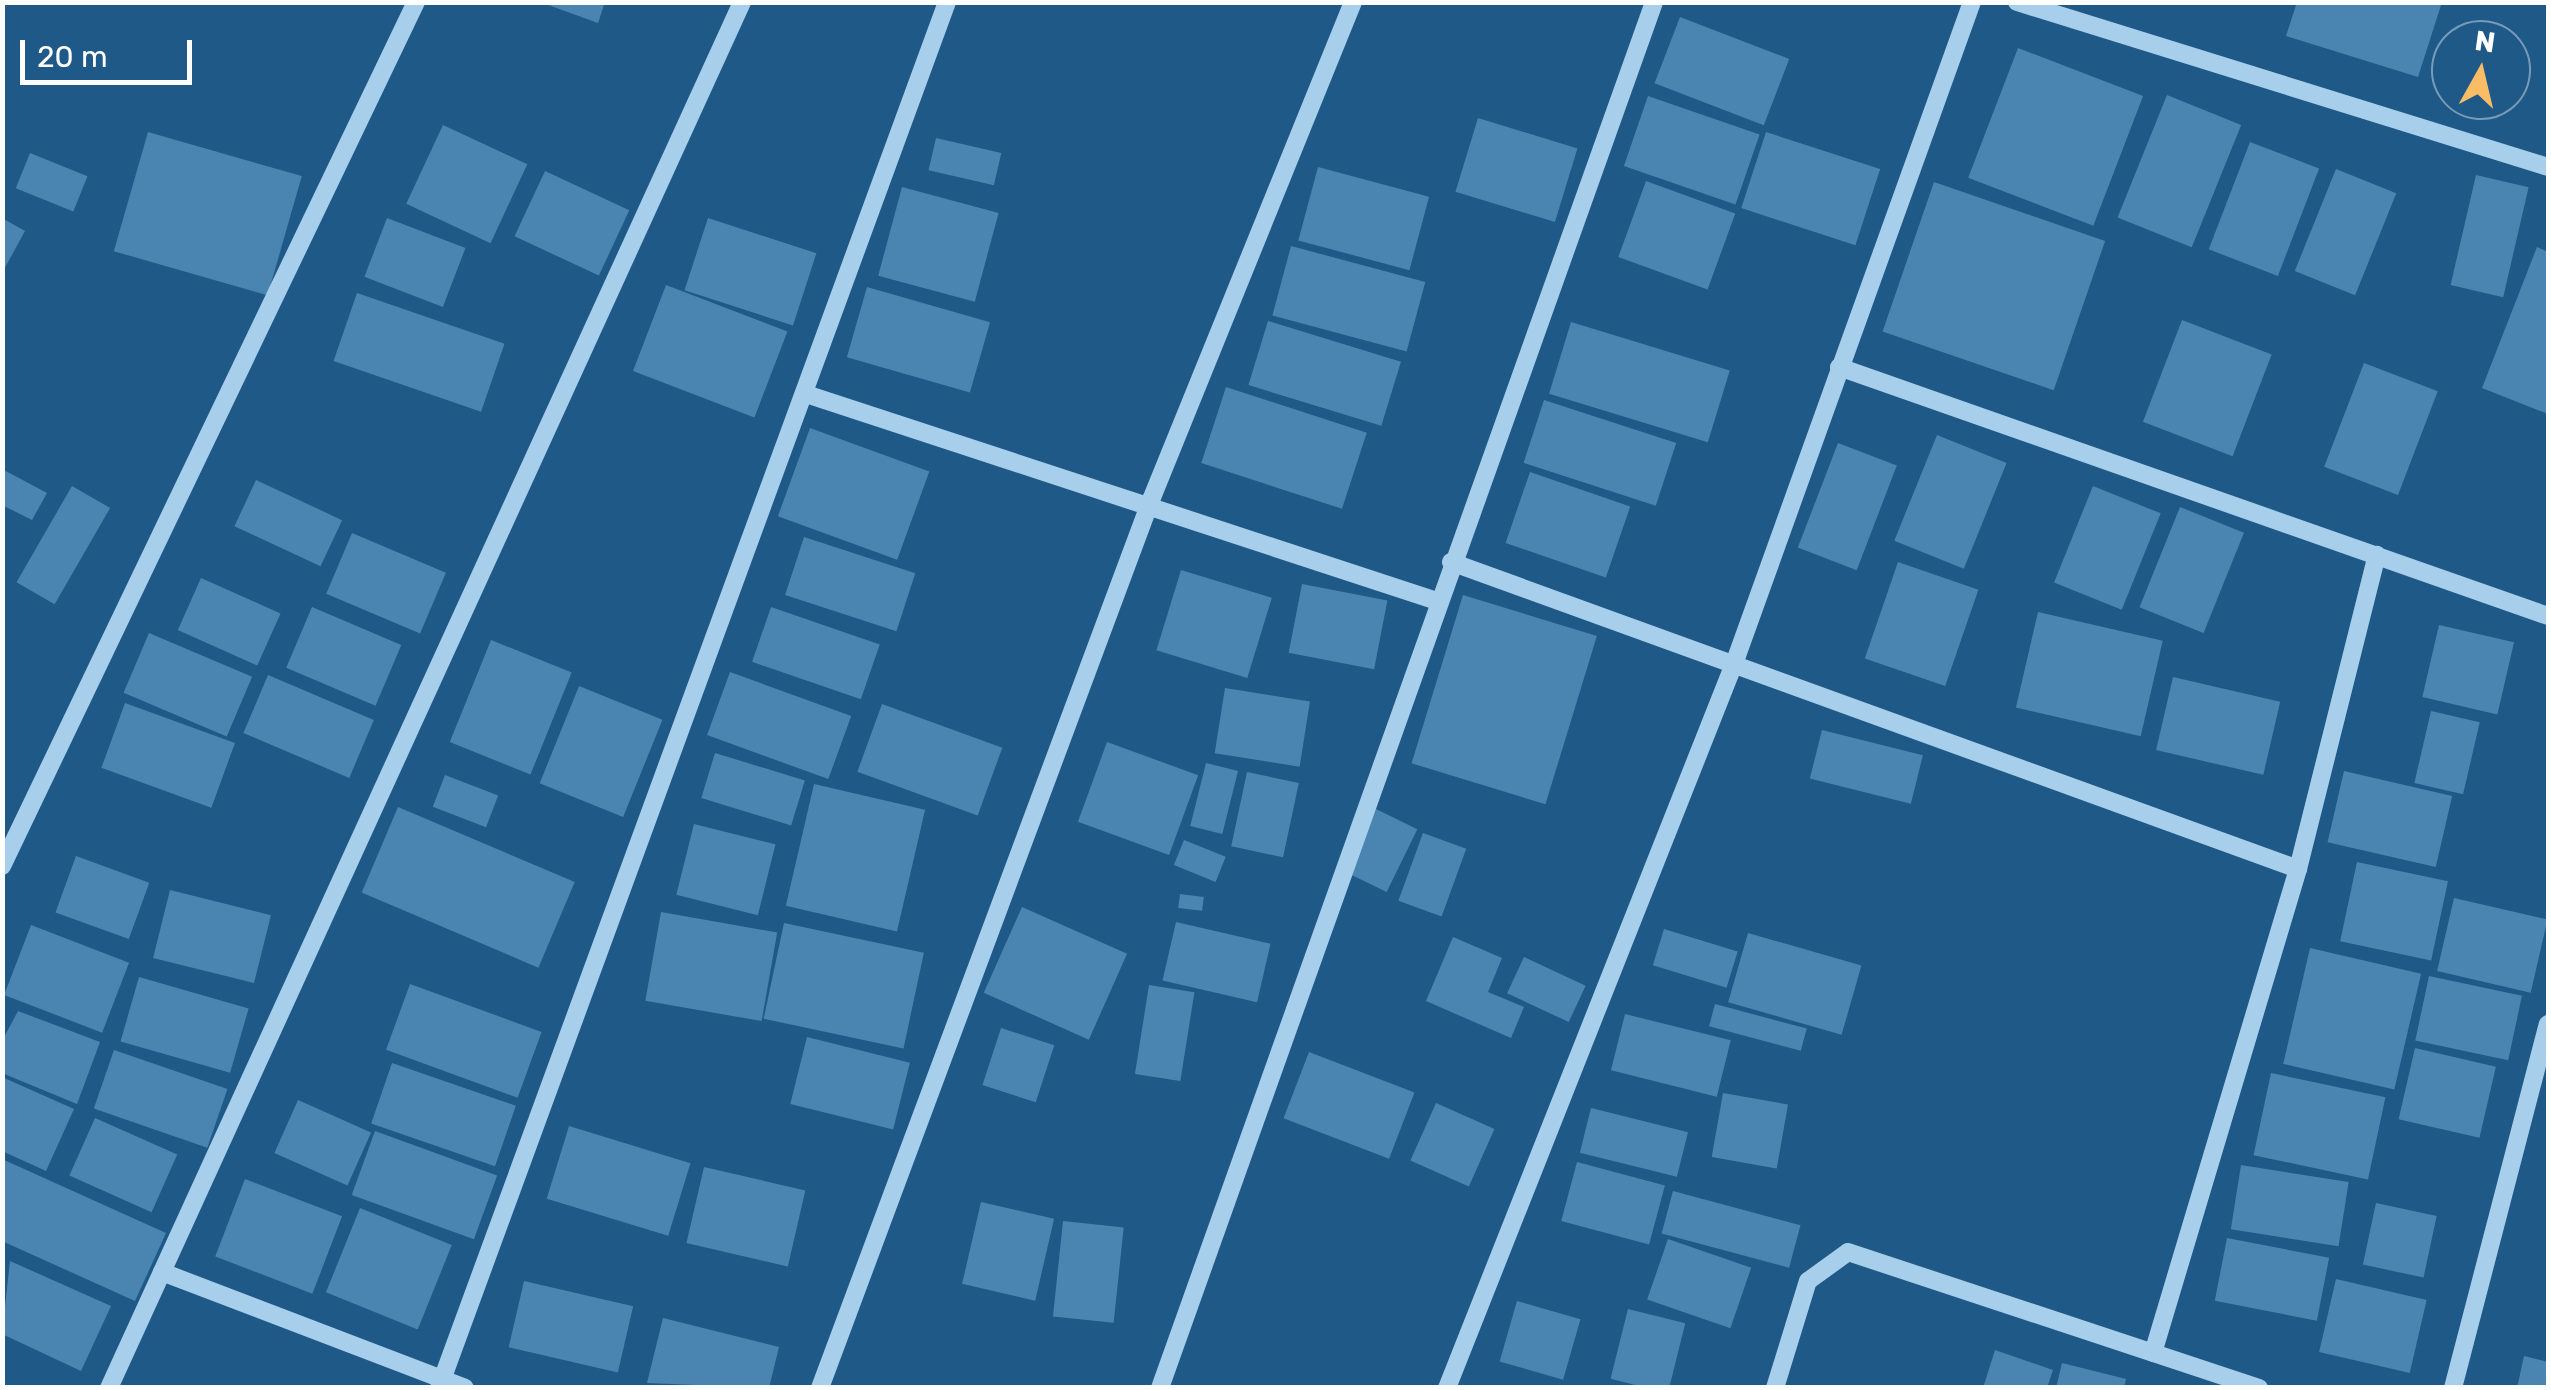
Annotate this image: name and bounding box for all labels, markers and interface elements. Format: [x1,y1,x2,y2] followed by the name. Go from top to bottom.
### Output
[25,20,198,82] scale bar
[2431,20,2531,120] north arrow
[2473,24,2497,60] text: N
[37,39,108,75] text: 20 m

